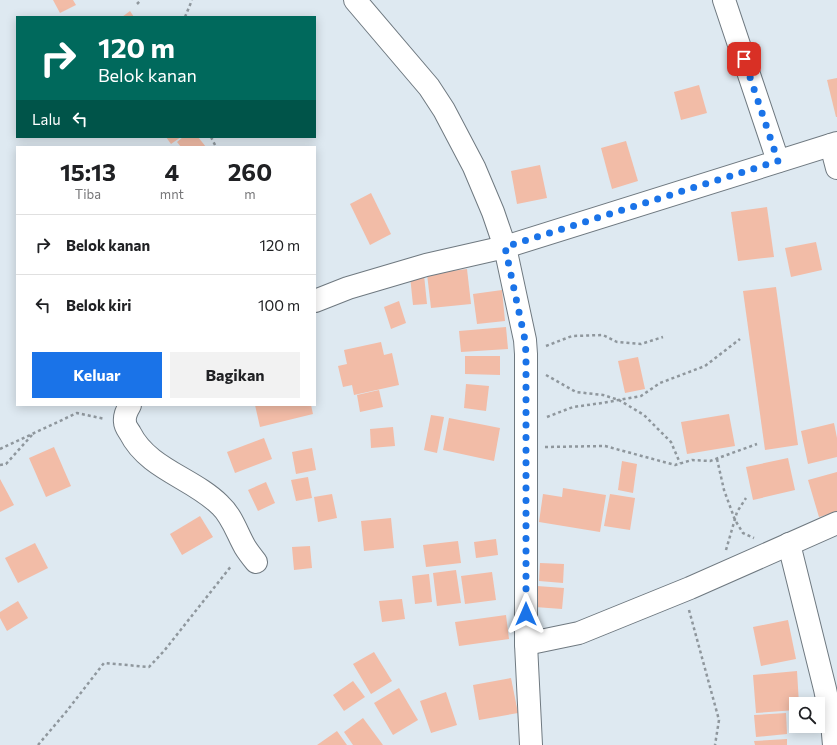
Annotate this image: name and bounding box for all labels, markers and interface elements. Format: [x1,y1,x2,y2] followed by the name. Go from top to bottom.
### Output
[98,30,175,64] text: 120 m
[32,32,84,84] icon: right
[727,42,761,76] pin
[733,48,755,70] icon: arrive
[98,64,197,86] text: Belok kanan
[69,108,91,130] icon: left
[32,110,61,128] text: Lalu
[60,157,116,186] text: 15:13
[165,157,179,186] text: 4
[228,157,272,186] text: 260
[75,186,101,202] text: Tiba
[160,186,184,202] text: mnt
[244,186,256,202] text: m
[32,234,54,256] icon: right
[66,236,150,254] text: Belok kanan
[260,236,300,254] text: 120 m
[32,294,54,316] icon: left
[66,296,132,314] text: Belok kiri
[258,296,300,314] text: 100 m
[32,352,162,398] button: Keluar
[170,352,300,398] button: Bagikan
[505,593,547,635] position arrow
[789,697,825,733] map controls
[789,697,825,733] button: search

